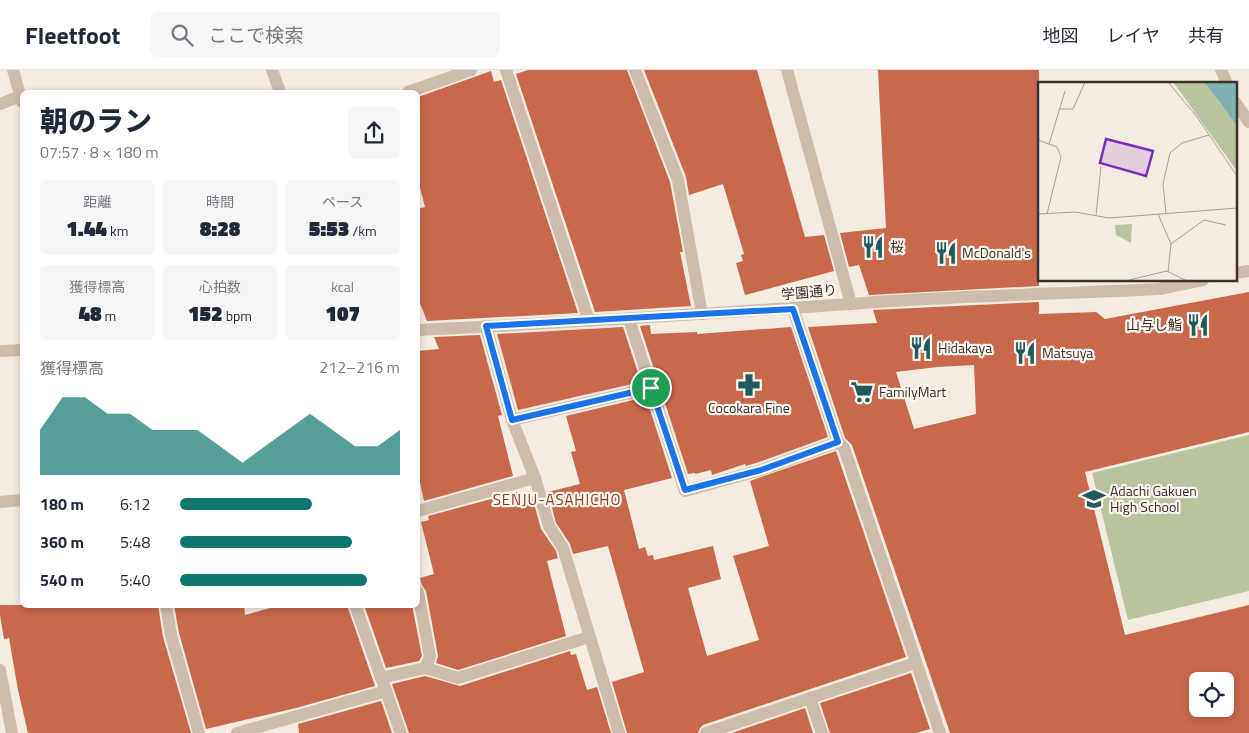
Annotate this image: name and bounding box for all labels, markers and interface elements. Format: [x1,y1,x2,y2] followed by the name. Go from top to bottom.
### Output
[150,12,500,57] search box
[25,17,120,53] text: Fleetfoot
[208,20,303,49] text: ここで検索
[168,21,196,49] icon: search
[1043,22,1079,49] text: 地図
[1107,22,1160,49] text: レイヤ
[1188,22,1224,49] text: 共有
[1038,82,1236,281] inset map
[40,99,152,142] text: 朝のラン
[348,107,400,159] button: share
[40,140,159,164] text: 07:57 · 8 × 180 m
[83,191,111,212] text: 距離
[206,191,234,212] text: 時間
[322,191,363,212] text: ペース
[66,212,107,244] text: 1.44
[200,212,240,244] text: 8:28
[309,212,349,244] text: 5:53
[107,220,128,241] text: km
[349,220,377,241] text: /km
[860,234,886,260] restaurant icon: 桜
[890,236,904,257] place label: 桜
[933,240,959,266] restaurant icon: McDonald's
[962,242,1031,263] place label: McDonald's
[69,276,125,297] text: 獲得標高
[199,276,241,297] text: 心拍数
[331,276,354,297] text: kcal
[780,279,838,304] street label: 学園通り
[78,297,101,329] text: 48
[188,297,223,329] text: 152
[325,297,360,329] text: 107
[101,305,116,326] text: m
[223,305,252,326] text: bpm
[1185,312,1211,338] restaurant icon: 山与し鮨
[1126,314,1182,335] place label: 山与し鮨
[908,335,934,361] restaurant icon: Hidakaya
[938,337,992,358] place label: Hidakaya
[1012,340,1038,366] restaurant icon: Matsuya
[1042,342,1093,363] place label: Matsuya
[319,355,400,379] text: 212–216 m
[40,356,104,380] text: 獲得標高
[630,367,672,409] pin
[736,372,762,398] pharmacy icon: Cocokara Fine
[637,374,665,402] icon: arrive
[849,379,875,405] supermarket icon: FamilyMart
[879,381,946,402] place label: FamilyMart
[708,397,790,418] place label: Cocokara Fine
[1110,480,1197,517] place label: Adachi Gakuen High School
[1081,486,1107,512] school or university icon: Adachi Gakuen High School
[493,488,621,511] district label: SENJU-ASAHICHO
[40,492,84,516] text: 180 m
[120,492,150,516] text: 6:12
[40,530,84,554] text: 360 m
[120,530,150,554] text: 5:48
[40,568,84,592] text: 540 m
[120,568,150,592] text: 5:40
[1189,672,1234,717] map controls
[1189,672,1234,717] button: locate

